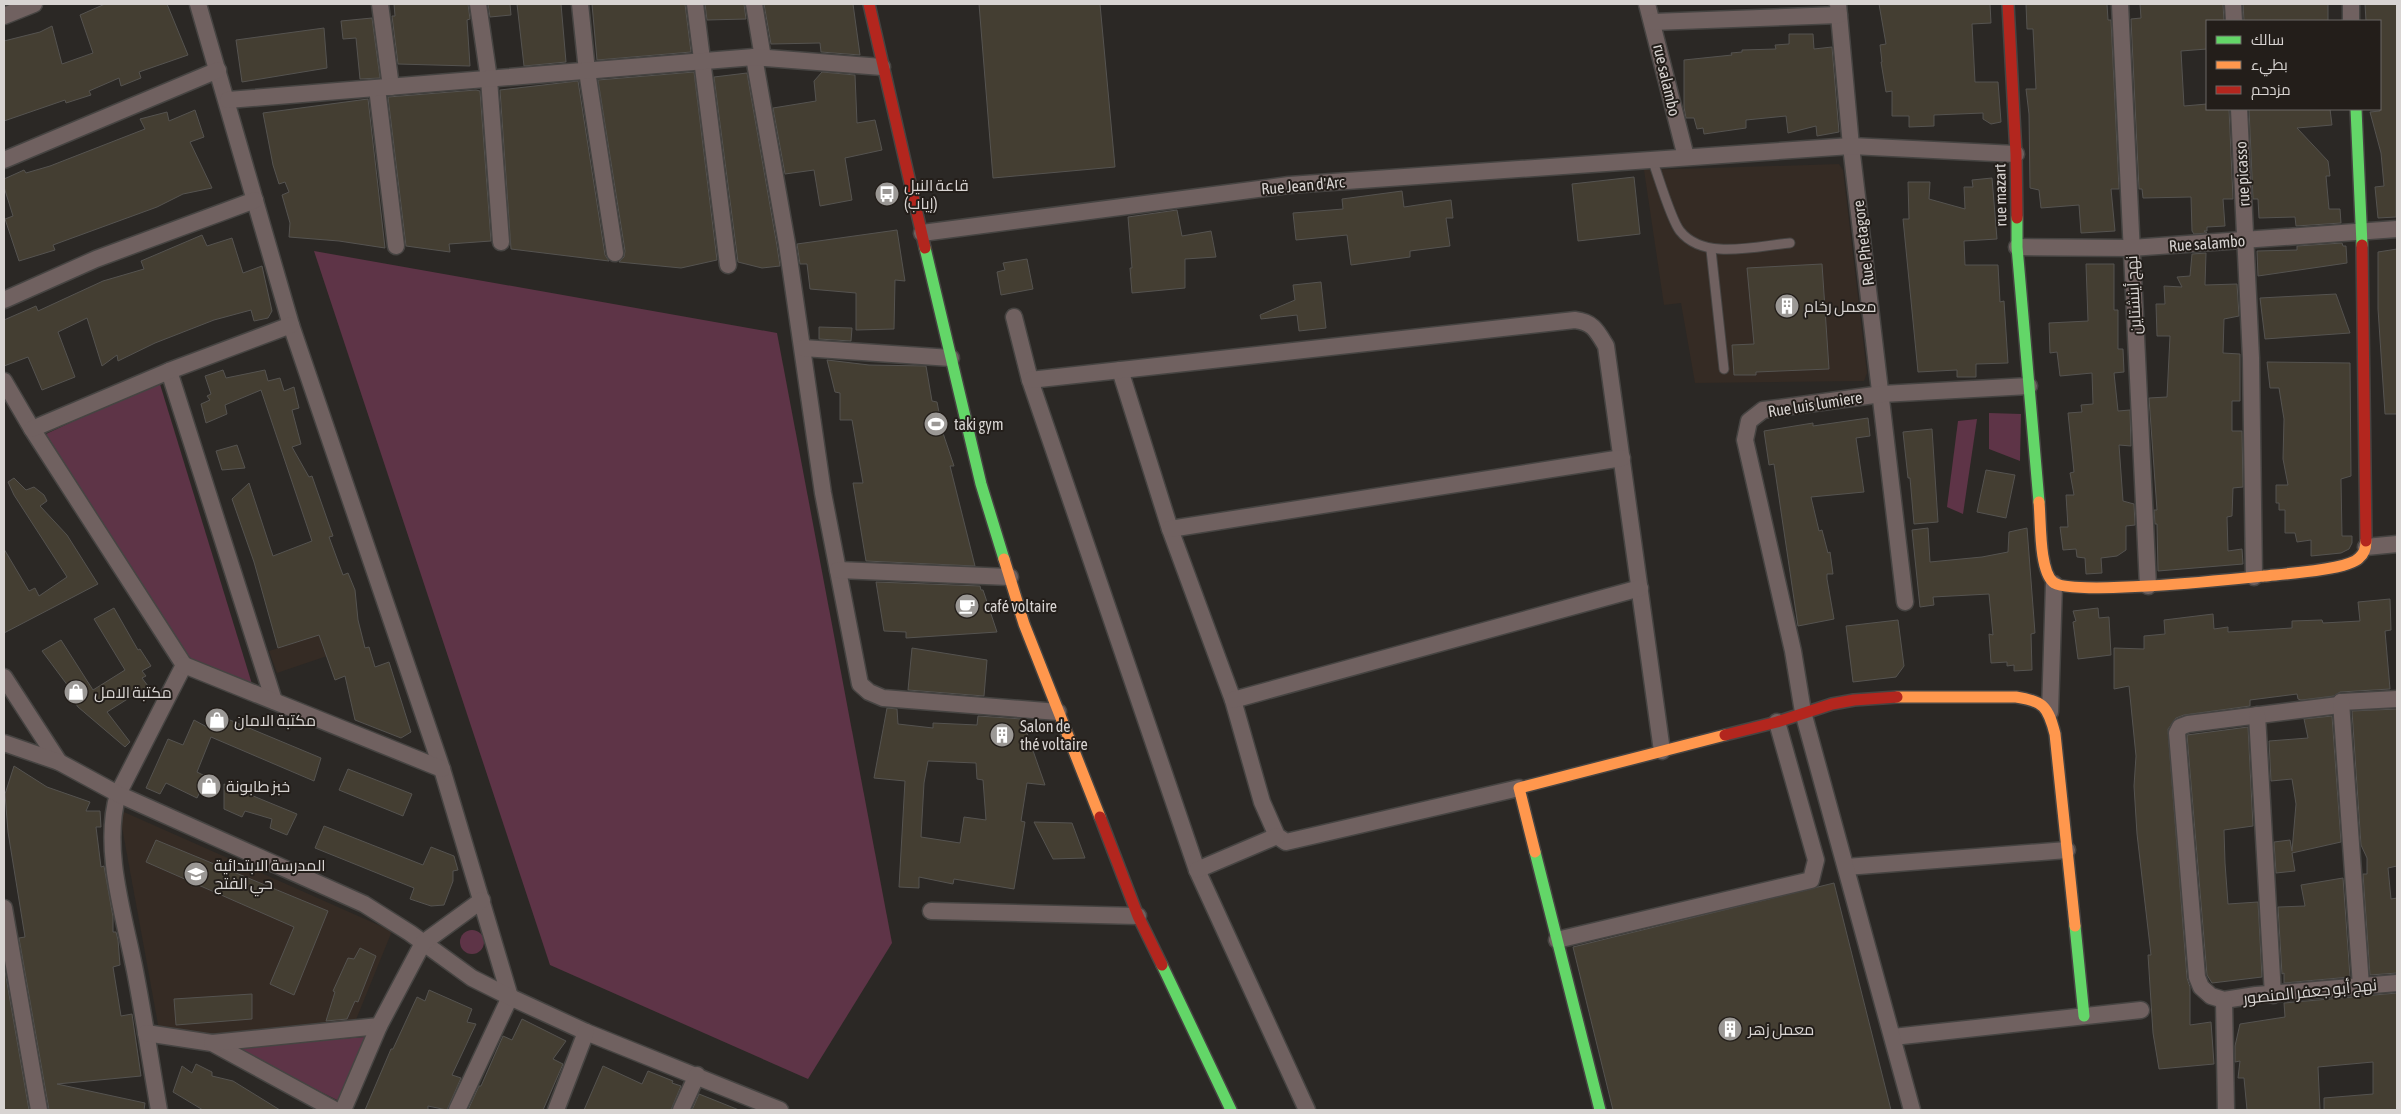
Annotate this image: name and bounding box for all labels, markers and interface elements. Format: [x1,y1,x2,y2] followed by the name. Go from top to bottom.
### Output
[2206,20,2381,110] legend
[2251,31,2284,48] text: سالك
[1650,42,1684,118] street label: rue salambo
[2251,56,2288,77] text: بطيء
[2251,81,2291,100] text: مزدحم
[2231,141,2254,207] street label: rue picasso
[1990,163,2010,227] street label: rue mazart
[1261,172,1346,198] street label: Rue Jean d'Arc
[904,176,969,213] place label: قاعة النيل (إياب)
[874,181,900,207] bus stop icon: قاعة النيل (إياب)
[1849,199,1878,287] street label: Rue Phetagore
[2168,231,2246,255] street label: Rue salambo
[2122,255,2147,335] street label: نهج أينشتاين
[1774,293,1800,319] building icon: معمل رخام
[1804,297,1876,318] place label: معمل رخام
[1767,388,1863,420] street label: Rue luis lumiere
[923,411,949,437] sports icon: taki gym
[954,415,1003,434] place label: taki gym
[954,593,980,619] cafe icon: café voltaire
[984,597,1057,615] place label: café voltaire
[63,679,89,705] shop icon: مكتبة الامل
[94,683,172,703] place label: مكتبة الامل
[204,707,230,733] shop icon: مكتبة الامان
[234,711,316,731] place label: مكتبة الامان
[1020,717,1088,753] place label: Salon de thé voltaire
[989,722,1015,748] building icon: Salon de thé voltaire
[196,773,222,799] shop icon: خبز طابونة
[226,777,290,796] place label: خبز طابونة
[214,856,326,897] place label: المدرسة الابتدائية حي الفتح
[183,861,209,887] school or university icon: المدرسة الابتدائية حي الفتح
[2241,975,2378,1010] street label: نهج أبو جعفر المنصور
[1717,1016,1743,1042] building icon: معمل زهر
[1747,1020,1814,1040] place label: معمل زهر

